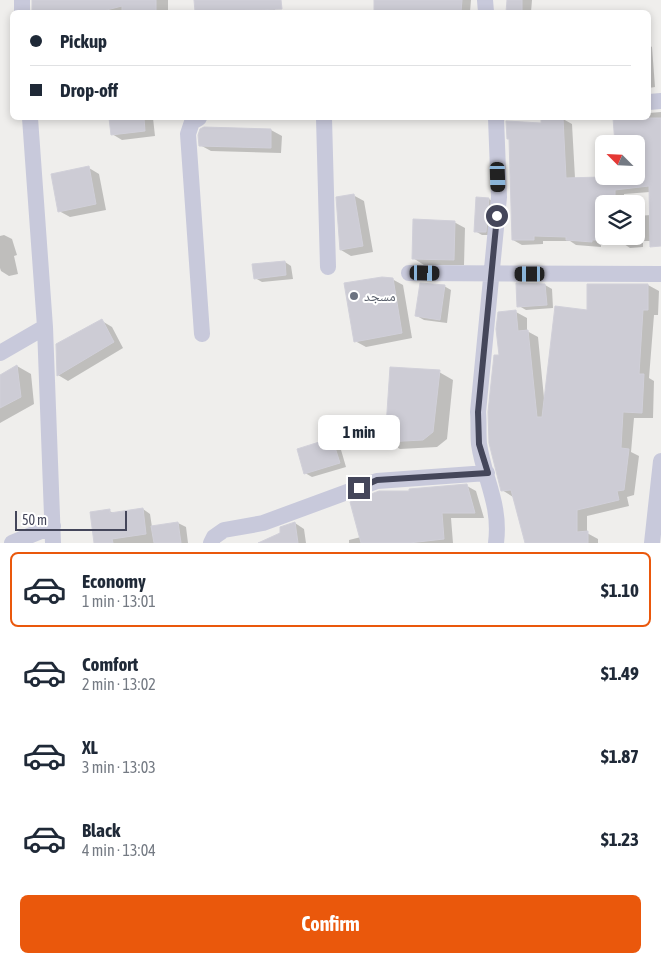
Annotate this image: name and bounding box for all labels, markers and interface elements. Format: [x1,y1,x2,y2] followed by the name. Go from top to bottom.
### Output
[60,30,107,52] text: Pickup
[60,79,118,101] text: Drop-off
[595,135,645,185] north arrow
[595,135,645,245] map controls
[489,162,506,192] car
[595,195,645,245] button: layers
[486,205,508,227] route start
[409,265,440,281] car
[515,267,545,282] car
[364,288,396,304] place label: مسجد
[348,290,360,302] marker: مسجد
[318,416,400,450] callout: 1 min
[343,423,375,441] text: 1 min
[348,477,370,499] route end
[15,508,128,531] scale bar
[22,512,47,528] text: 50 m
[22,567,67,612] icon: car
[82,570,146,592] text: Economy
[601,579,639,601] text: $1.10
[82,592,156,610] text: 1 min · 13:01
[22,650,67,695] icon: car
[82,653,138,675] text: Comfort
[601,662,639,684] text: $1.49
[82,675,156,693] text: 2 min · 13:02
[22,733,67,778] icon: car
[82,736,98,758] text: XL
[601,745,639,767] text: $1.87
[82,758,156,776] text: 3 min · 13:03
[22,816,67,861] icon: car
[82,819,120,841] text: Black
[601,828,639,850] text: $1.23
[82,841,156,859] text: 4 min · 13:04
[20,895,641,953] button: Confirm

